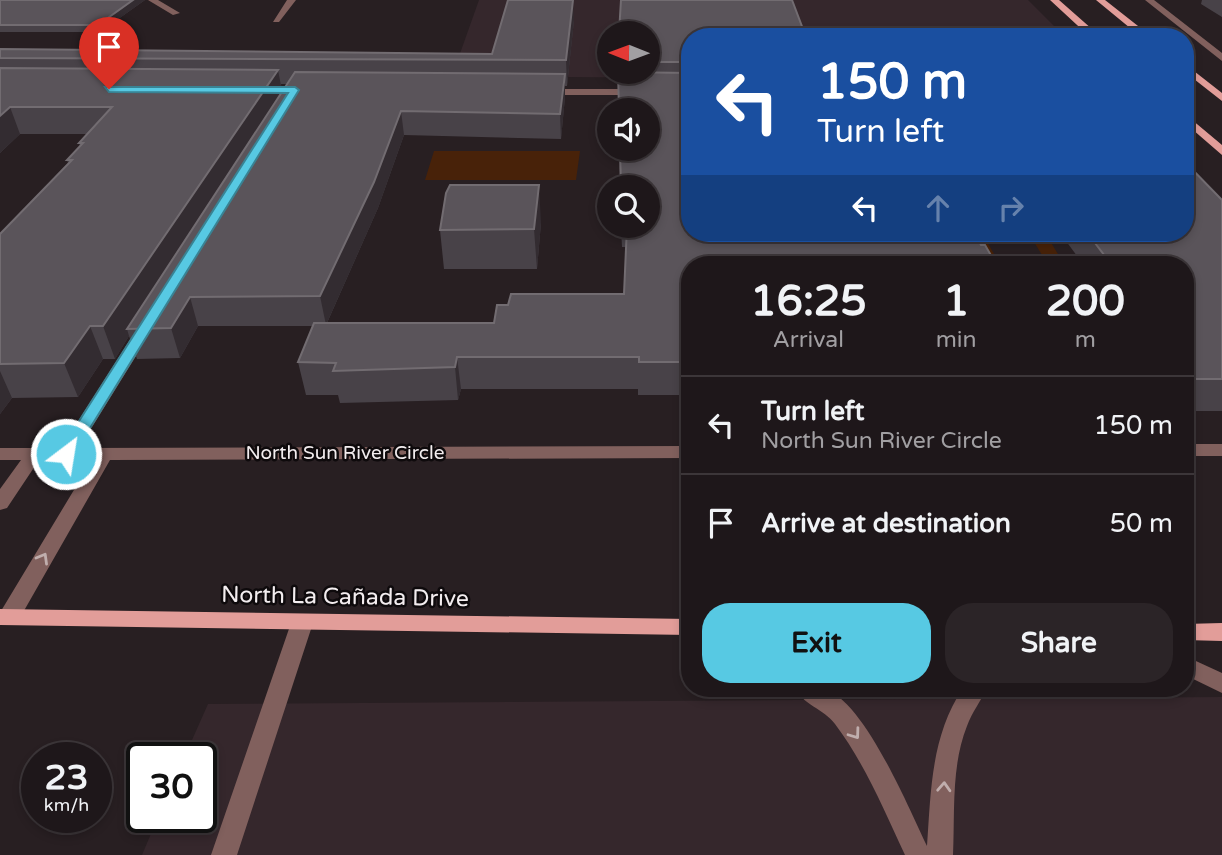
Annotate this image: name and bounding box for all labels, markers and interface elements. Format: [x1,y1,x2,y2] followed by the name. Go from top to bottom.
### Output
[79,17,139,89] pin
[597,21,660,84] north arrow
[597,21,660,238] map controls
[90,28,128,66] icon: arrive
[817,53,967,112] text: 150 m
[702,56,793,147] icon: left
[597,98,660,161] button: sound
[817,113,944,151] text: Turn left
[597,175,660,238] button: search
[846,189,884,227] icon: left
[919,189,957,227] icon: ahead
[992,189,1030,227] icon: right
[750,276,867,327] text: 16:25
[943,276,969,327] text: 1
[1046,276,1125,327] text: 200
[773,326,844,354] text: Arrival
[936,326,977,354] text: min
[1075,326,1096,354] text: m
[761,396,864,427] text: Turn left
[702,406,740,444] icon: left
[1093,410,1173,441] text: 150 m
[29,417,103,491] position arrow
[761,427,1002,455] text: North Sun River Circle
[246,442,444,464] street label: North Sun River Circle
[702,504,740,542] icon: arrive
[761,508,1011,539] text: Arrive at destination
[1110,508,1173,539] text: 50 m
[35,552,48,565] one-way arrow
[221,581,469,613] street label: North La Cañada Drive
[702,603,931,683] button: Exit
[945,603,1173,683] button: Share
[847,726,859,738] one-way arrow
[126,742,217,833] speed limit sign: 30
[45,757,88,799] text: 23
[936,781,951,792] one-way arrow
[44,794,89,816] text: km/h

